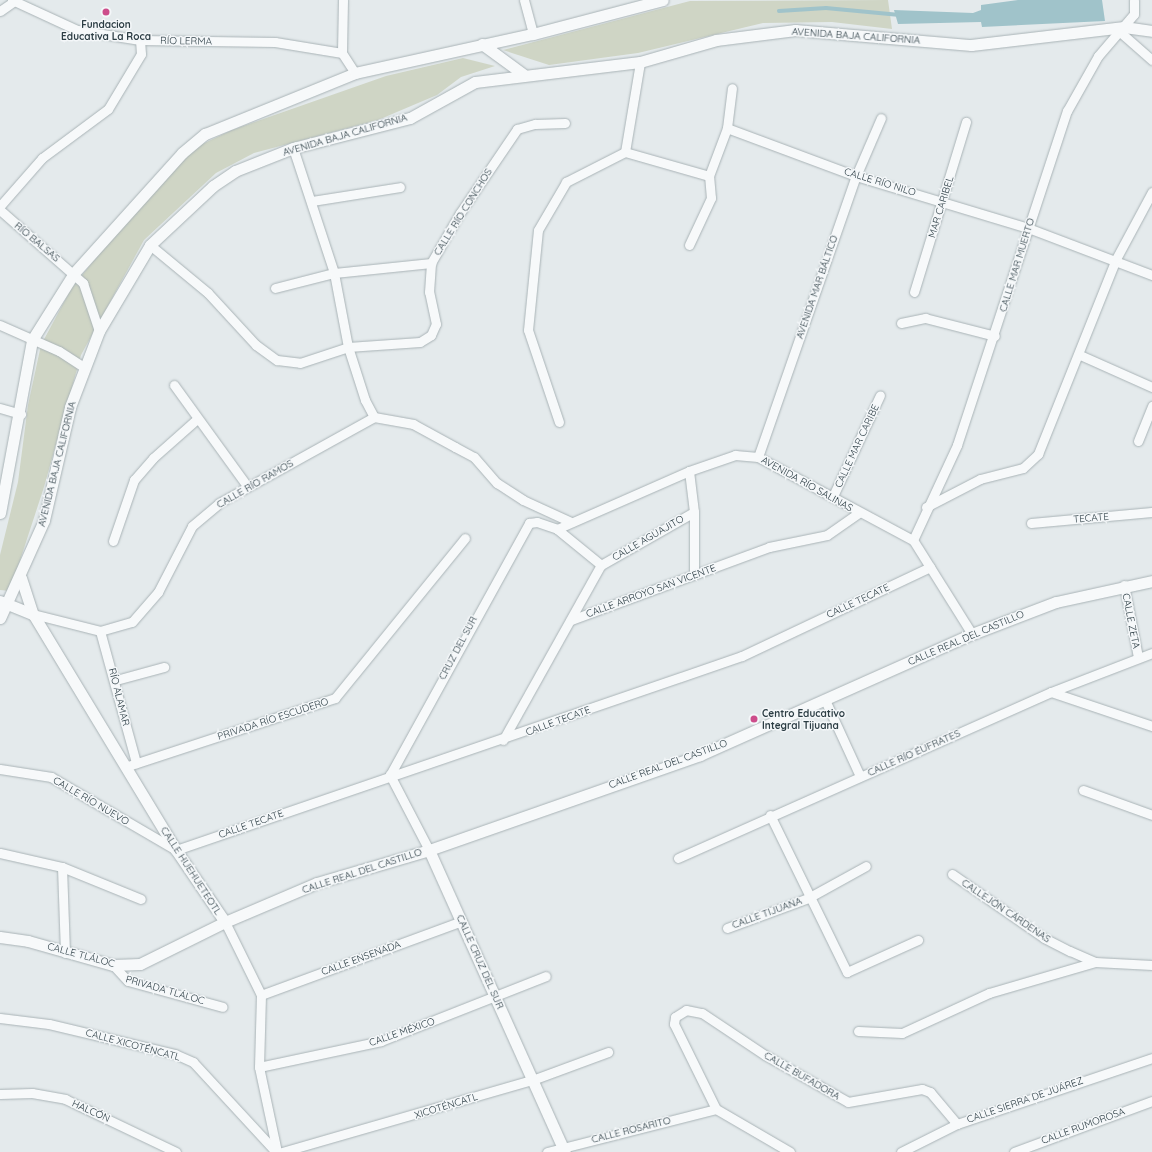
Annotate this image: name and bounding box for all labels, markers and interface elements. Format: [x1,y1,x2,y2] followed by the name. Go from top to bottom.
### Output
[101,7,111,17] marker: Fundacion Educativa La Roca
[61,18,151,42] place label: Fundacion Educativa La Roca
[791,26,921,46] street label: AVENIDA BAJA CALIFORNIA
[160,35,212,47] street label: RÍO LERMA
[281,111,409,159] street label: AVENIDA BAJA CALIFORNIA
[843,165,917,199] street label: CALLE RÍO NILO
[431,166,495,258] street label: CALLE RÍO CONCHOS
[926,175,956,239] street label: MAR CARIBEL
[997,217,1037,313] street label: CALLE MAR MUERTO
[12,220,62,264] street label: RÍO BALSAS
[794,234,840,340] street label: AVENIDA MAR BÁLTICO
[36,400,78,528] street label: AVENIDA BAJA CALIFORNIA
[832,402,882,490] street label: CALLE MAR CARIBE
[759,454,855,514] street label: AVENIDA RÍO SALINAS
[215,457,295,511] street label: CALLE RÍO RAMOS
[1073,510,1109,526] street label: TECATE
[610,513,686,563] street label: CALLE AGUAJITO
[584,562,718,620] street label: CALLE ARROYO SAN VICENTE
[825,581,891,621] street label: CALLE TECATE
[1120,592,1142,650] street label: CALLE ZETA
[906,608,1026,668] street label: CALLE REAL DEL CASTILLO
[436,614,480,682] street label: CRUZ DEL SUR
[106,667,132,727] street label: RÍO ALAMAR
[216,695,330,743] street label: PRIVADA RÍO ESCUDERO
[524,704,592,738] street label: CALLE TECATE
[762,707,845,730] place label: Centro Educativo Integral Tijuana
[749,714,759,724] marker: Centro Educativo Integral Tijuana
[866,727,962,779] street label: CALLE RÍO ÉUFRATES
[607,737,729,791] street label: CALLE REAL DEL CASTILLO
[51,774,131,828] street label: CALLE RÍO NUEVO
[217,807,285,841] street label: CALLE TECATE
[158,825,224,917] street label: CALLE HUEHUETEOTL
[301,846,423,896] street label: CALLE REAL DEL CASTILLO
[959,877,1053,945] street label: CALLEJÓN CÁRDENAS
[730,895,804,931] street label: CALLE TIJUANA
[454,913,506,1011] street label: CALLE CRUZ DEL SUR
[320,938,402,978] street label: CALLE ENSENADA
[46,940,116,970] street label: CALLE TLÁLOC
[124,973,206,1007] street label: PRIVADA TLÁLOC
[368,1015,436,1049] street label: CALLE MÉXICO
[84,1027,182,1063] street label: CALLE XICOTÉNCATL
[762,1049,842,1103] street label: CALLE BUFADORA
[965,1074,1085,1126] street label: CALLE SIERRA DE JUÁREZ
[413,1091,479,1121] street label: XICOTÉNCATL
[70,1097,112,1125] street label: HALCÓN
[1040,1105,1126,1147] street label: CALLE RUMOROSA
[590,1114,672,1146] street label: CALLE ROSARITO

